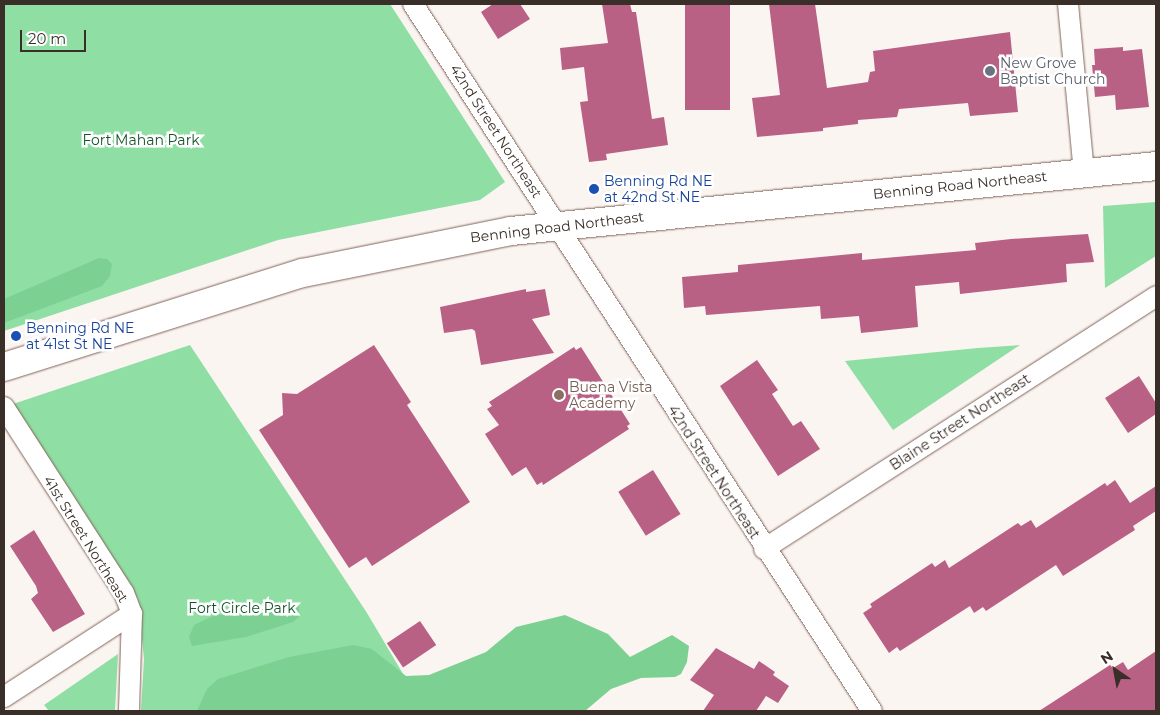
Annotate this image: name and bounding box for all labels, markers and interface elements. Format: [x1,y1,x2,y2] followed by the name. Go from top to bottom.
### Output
[22,20,89,52] scale bar
[28,29,66,48] text: 20 m
[1000,55,1105,88] place label: New Grove Baptist Church
[446,61,546,201] street label: 42nd Street Northeast
[984,65,996,77] marker: New Grove Baptist Church
[82,132,200,148] park label: Fort Mahan Park
[872,168,1048,202] street label: Benning Road Northeast
[604,173,712,206] place label: Benning Rd NE at 42nd St NE
[588,183,600,195] marker: Benning Rd NE at 42nd St NE
[469,208,645,246] street label: Benning Road Northeast
[26,320,134,352] place label: Benning Rd NE at 41st St NE
[10,330,22,342] marker: Benning Rd NE at 41st St NE
[887,370,1033,474] street label: Blaine Street Northeast
[569,379,653,412] place label: Buena Vista Academy
[553,389,565,401] marker: Buena Vista Academy
[664,402,764,542] street label: 42nd Street Northeast
[40,473,132,605] street label: 41st Street Northeast
[188,600,296,616] park label: Fort Circle Park
[1090,645,1140,695] north arrow
[1097,647,1116,668] text: N

